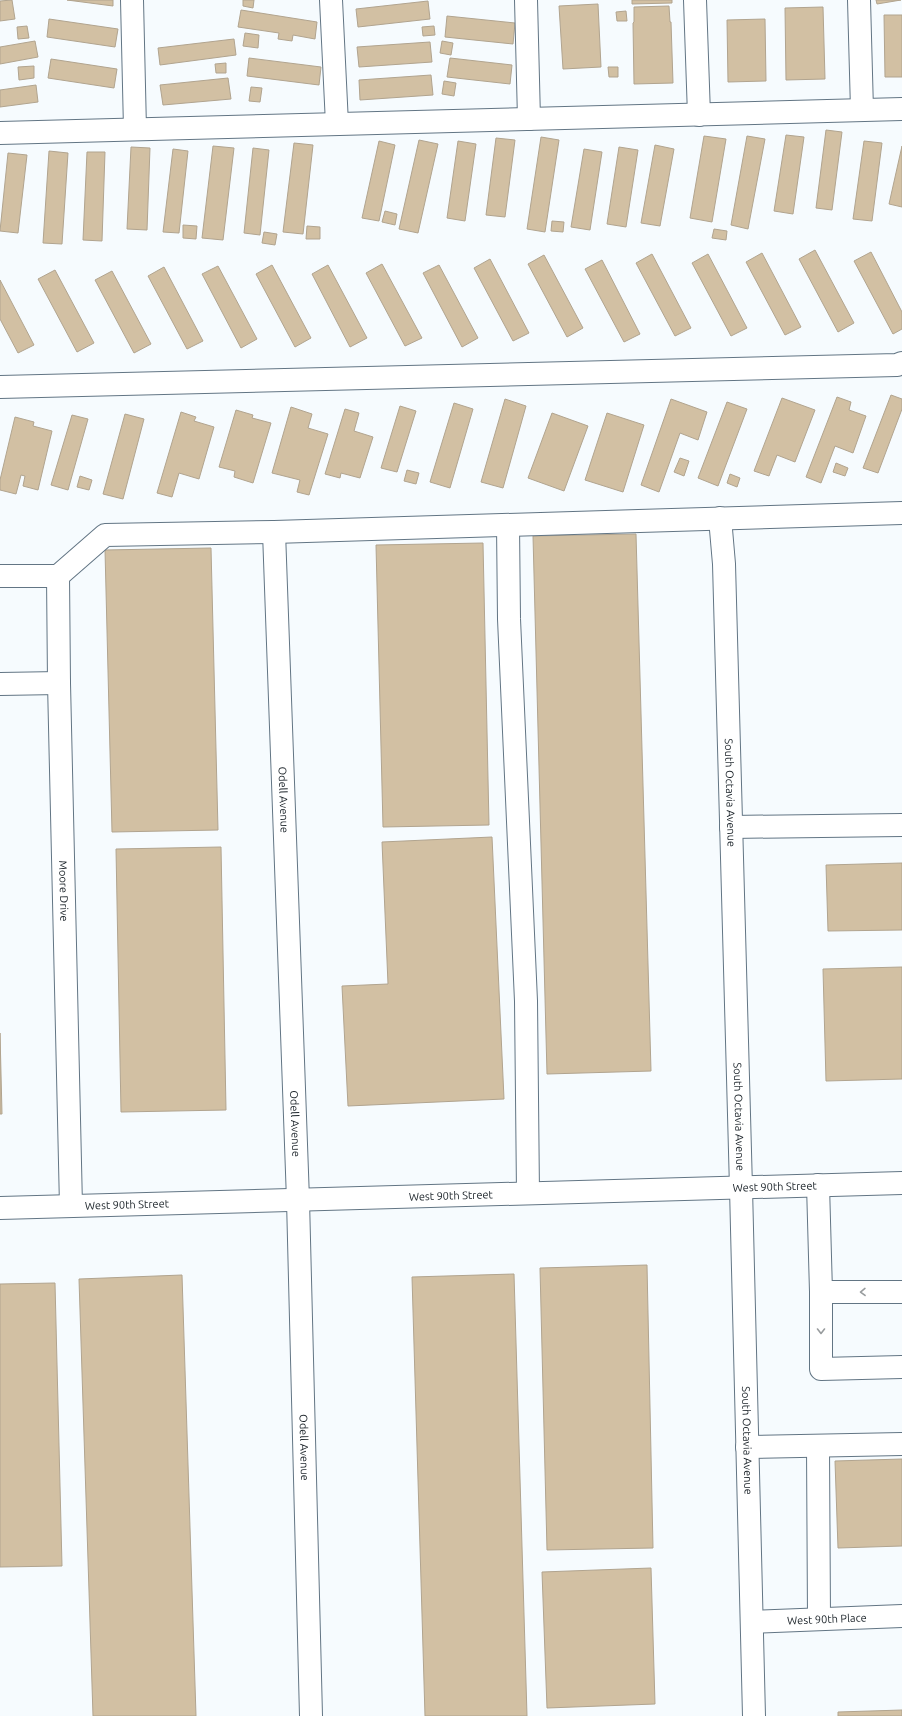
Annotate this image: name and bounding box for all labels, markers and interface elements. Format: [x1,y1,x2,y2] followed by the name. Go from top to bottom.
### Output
[723,738,738,847] street label: South Octavia Avenue
[276,766,291,833] street label: Odell Avenue
[57,860,70,922] street label: Moore Drive
[732,1062,747,1171] street label: South Octavia Avenue
[288,1090,302,1157] street label: Odell Avenue
[733,1179,818,1194] street label: West 90th Street
[409,1188,494,1203] street label: West 90th Street
[85,1197,170,1212] street label: West 90th Street
[860,1288,866,1296] one-way arrow
[817,1328,825,1334] one-way arrow
[740,1386,755,1495] street label: South Octavia Avenue
[297,1414,311,1481] street label: Odell Avenue
[787,1611,867,1627] street label: West 90th Place

